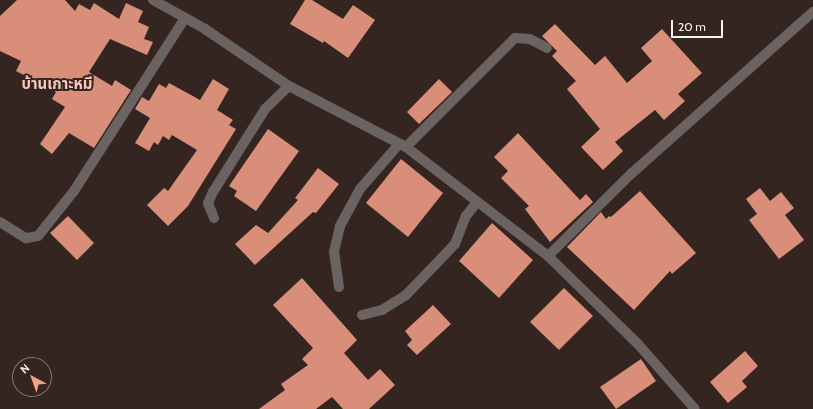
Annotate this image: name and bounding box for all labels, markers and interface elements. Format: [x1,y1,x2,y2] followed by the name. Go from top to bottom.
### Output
[673,12,725,38] scale bar
[678,19,706,34] text: 20 m
[21,76,93,94] district label: บ้านเกาะหมี
[12,357,52,397] north arrow
[17,361,32,377] text: N

